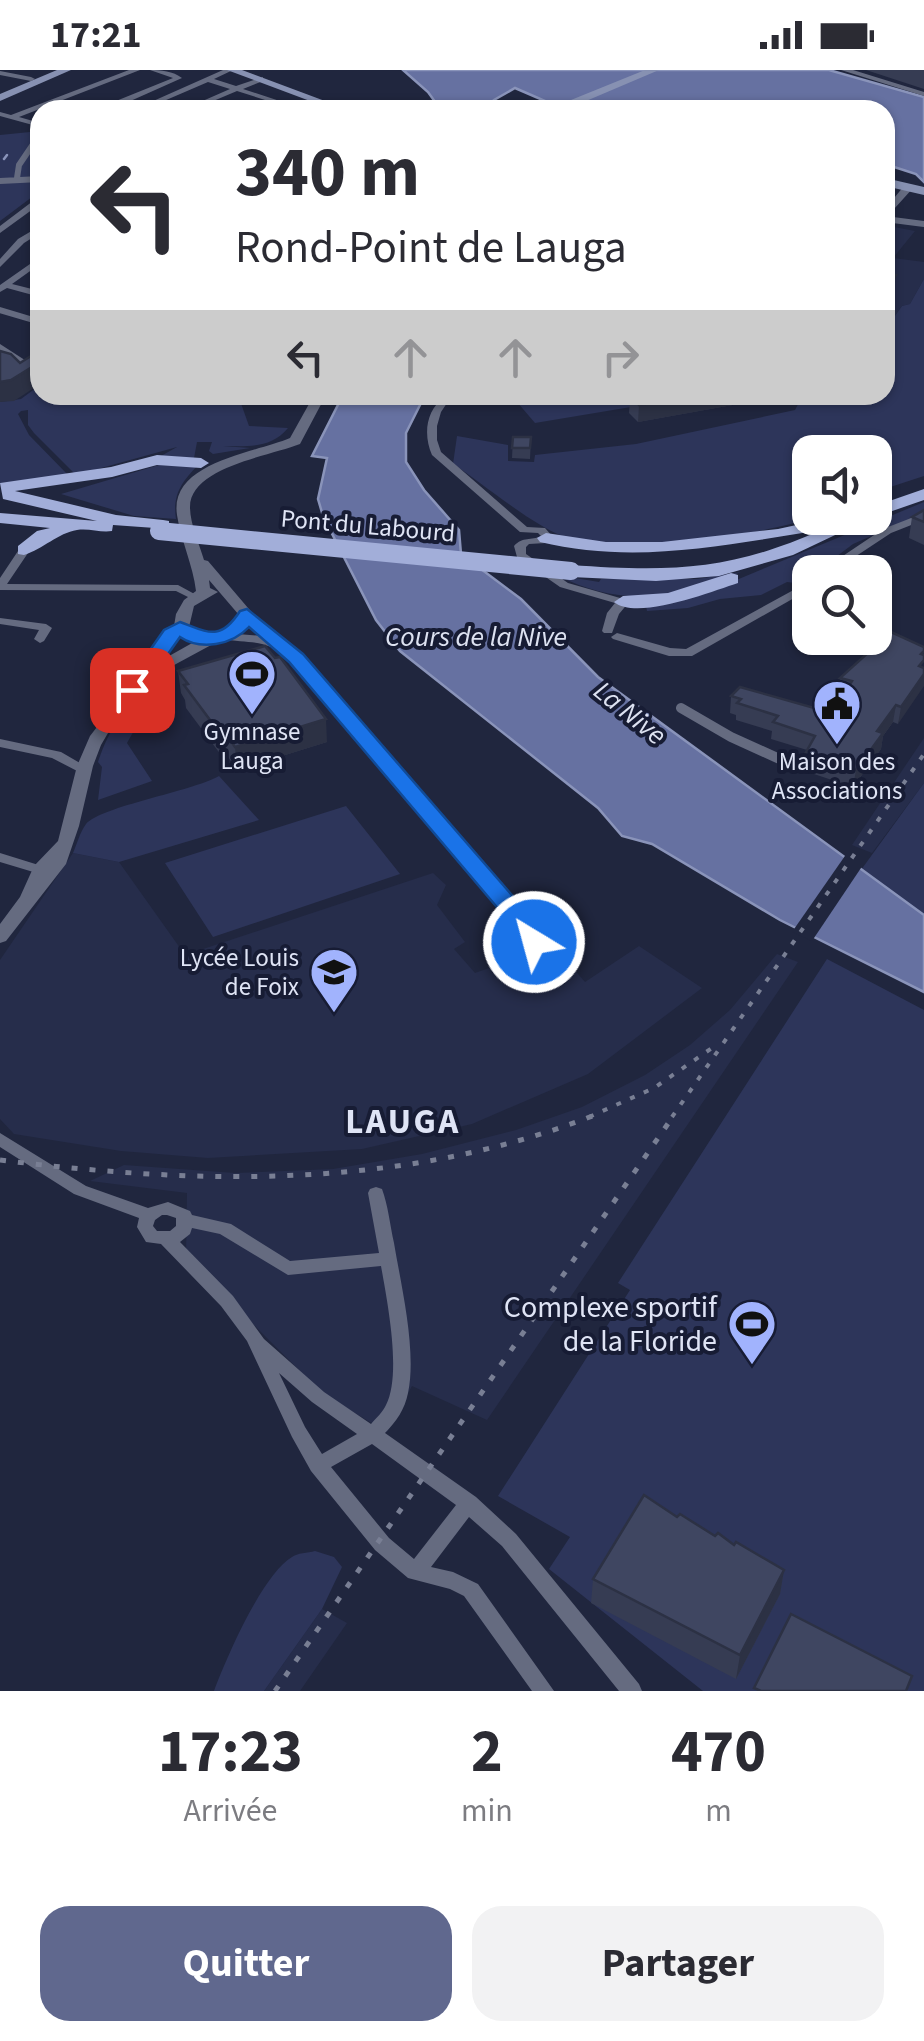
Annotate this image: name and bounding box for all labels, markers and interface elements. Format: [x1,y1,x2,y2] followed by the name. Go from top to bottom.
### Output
[50,8,142,62] text: 17:21
[235,123,420,223] text: 340 m
[70,140,200,270] icon: left
[235,216,627,280] text: Rond-Point de Lauga
[278,330,333,385] icon: left
[383,330,438,385] icon: ahead
[488,330,543,385] icon: ahead
[593,330,648,385] icon: right
[792,435,892,655] map controls
[792,435,892,535] button: sound
[279,500,457,552] street label: Pont du Labourd
[792,555,892,655] button: search
[385,617,567,657] water label: Cours de la Nive
[90,648,175,733] pin
[226,648,278,716] sports icon: Gymnase Lauga
[105,663,160,718] icon: arrive
[585,671,675,755] water label: La Nive
[811,678,863,746] public building icon: Maison des Associations
[204,714,300,779] place label: Gymnase Lauga
[772,744,902,809] place label: Maison des Associations
[482,890,586,994] position arrow
[180,940,299,1005] place label: Lycée Louis de Foix
[308,946,360,1014] school or university icon: Lycée Louis de Foix
[345,1097,461,1147] district label: LAUGA
[504,1286,718,1363] place label: Complexe sportif de la Floride
[726,1298,778,1366] sports icon: Complexe sportif de la Floride
[158,1710,303,1795] text: 17:23
[471,1710,503,1795] text: 2
[671,1710,766,1795] text: 470
[183,1788,277,1834] text: Arrivée
[461,1788,513,1834] text: min
[705,1788,732,1834] text: m
[40,1906,452,2021] button: Quitter
[472,1906,884,2021] button: Partager

